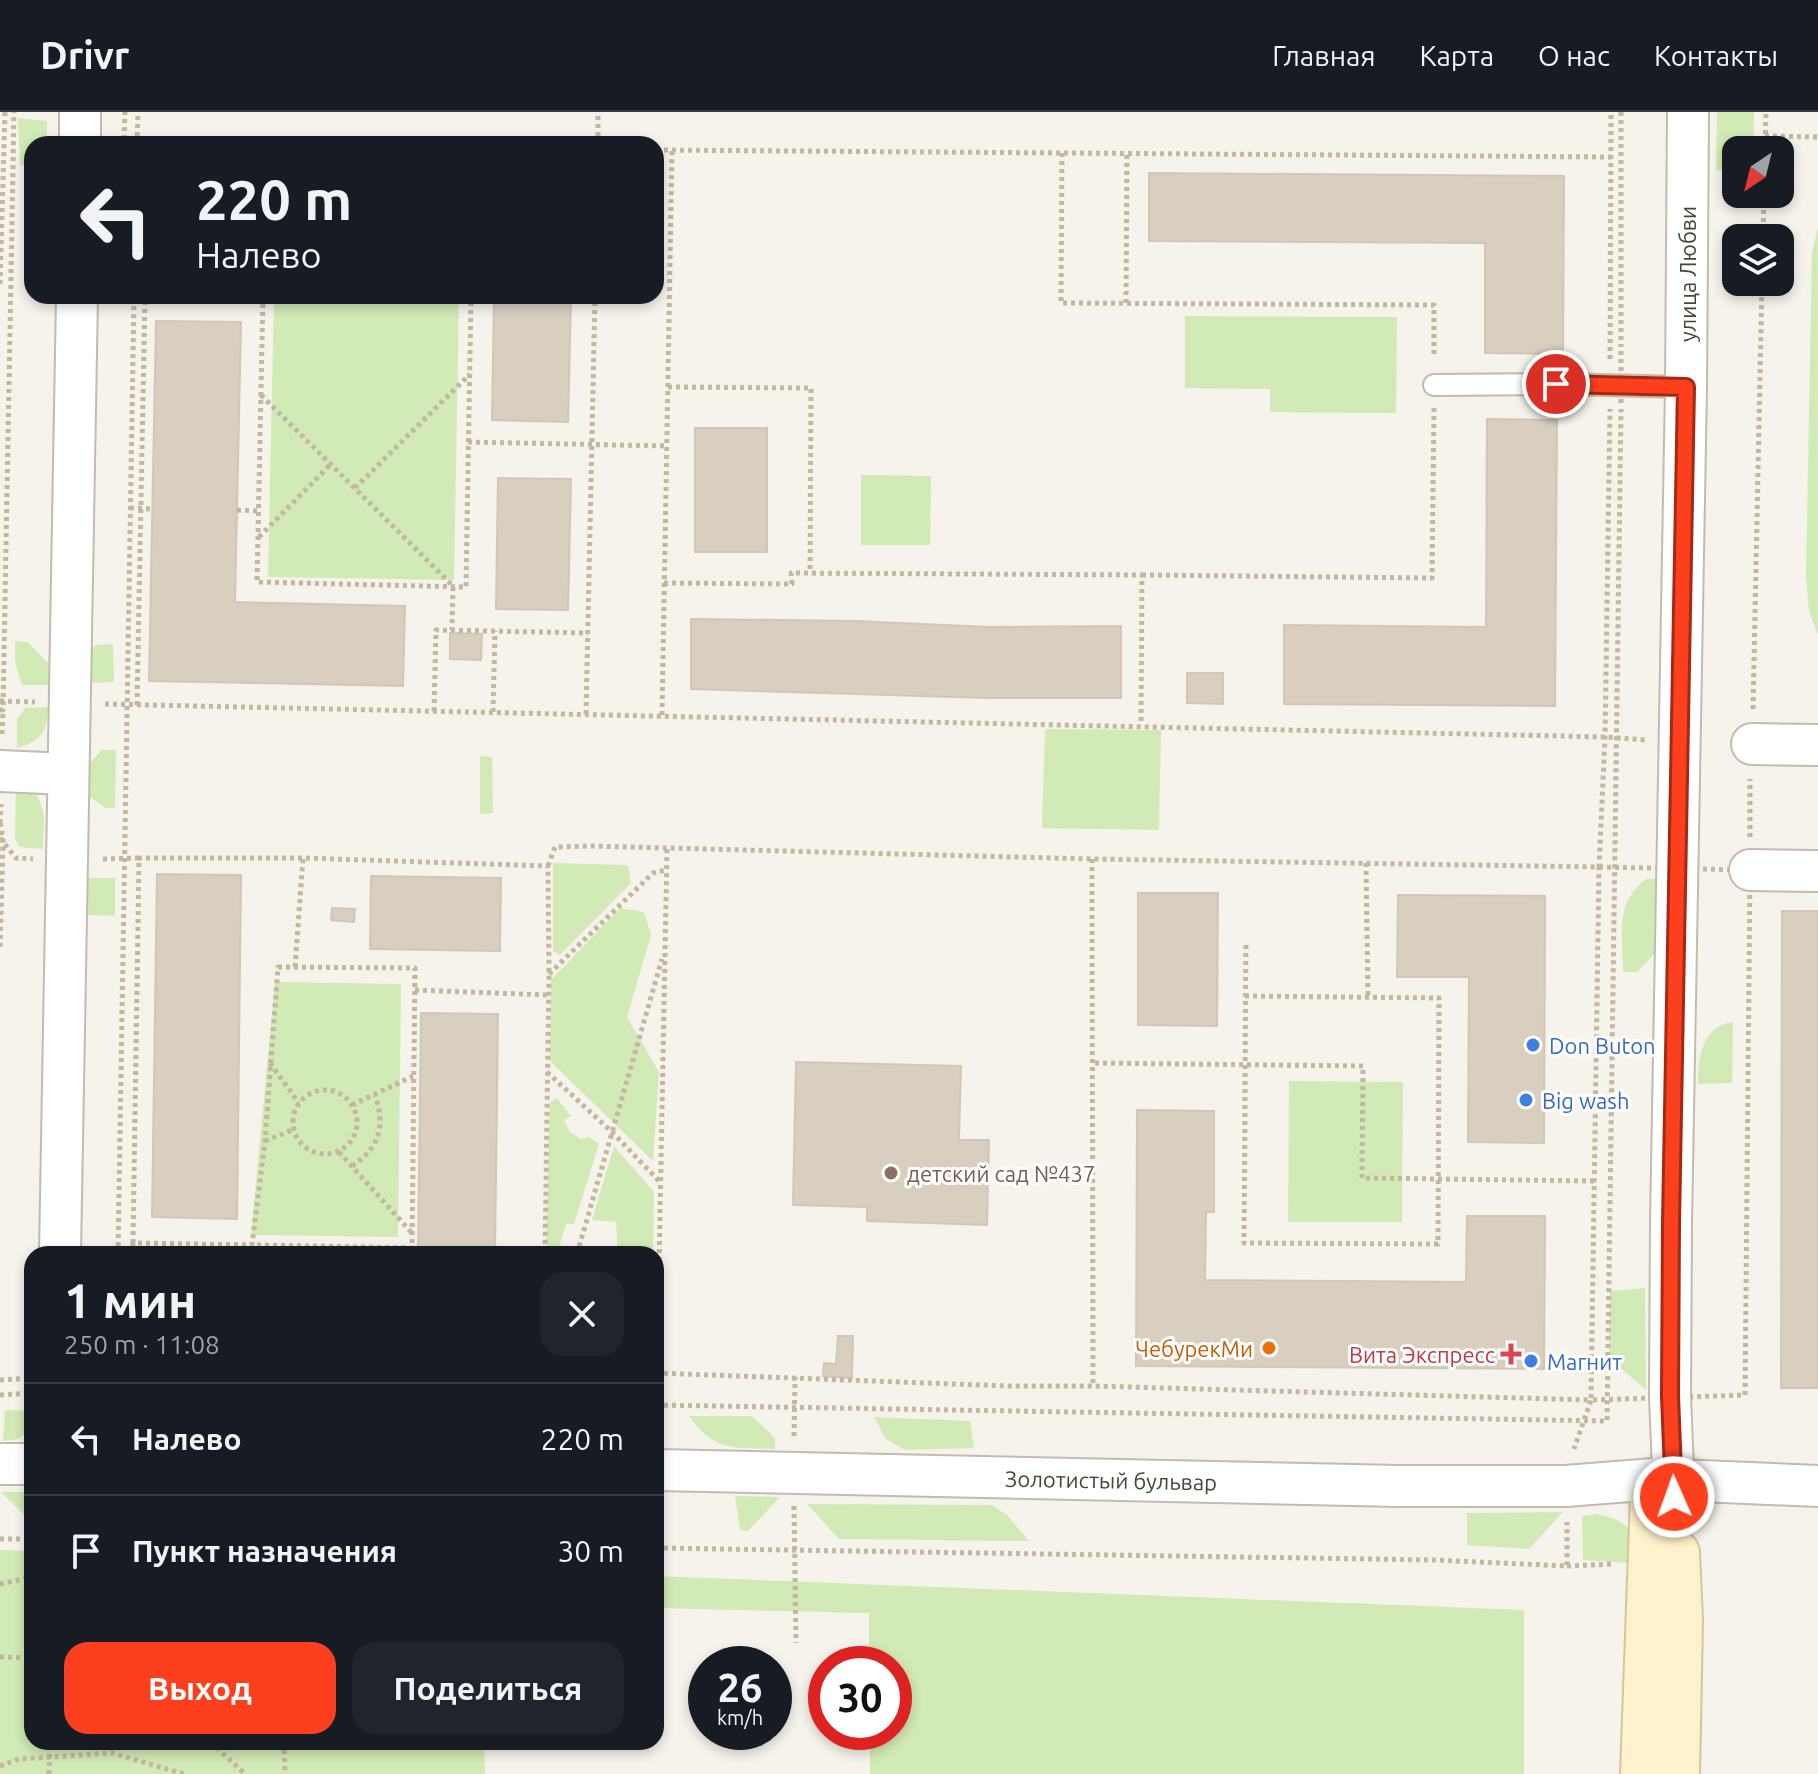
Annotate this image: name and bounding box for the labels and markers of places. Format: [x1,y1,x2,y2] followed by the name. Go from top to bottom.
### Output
[1522,350,1590,418] pin
[1549,1033,1656,1058] place label: Don Buton
[1524,1036,1542,1054] marker: Don Buton
[1542,1088,1629,1113] place label: Big wash
[1517,1091,1535,1109] marker: Big wash
[907,1161,1095,1186] place label: детский сад №437
[882,1164,900,1182] marker: детский сад №437
[1135,1336,1253,1361] place label: ЧебурекМи
[1260,1339,1278,1357] marker: ЧебурекМи
[1349,1342,1495,1367] place label: Вита Экспресс
[1502,1345,1520,1363] marker: Вита Экспресс
[1547,1349,1622,1374] place label: Магнит
[1522,1352,1540,1370] marker: Магнит

